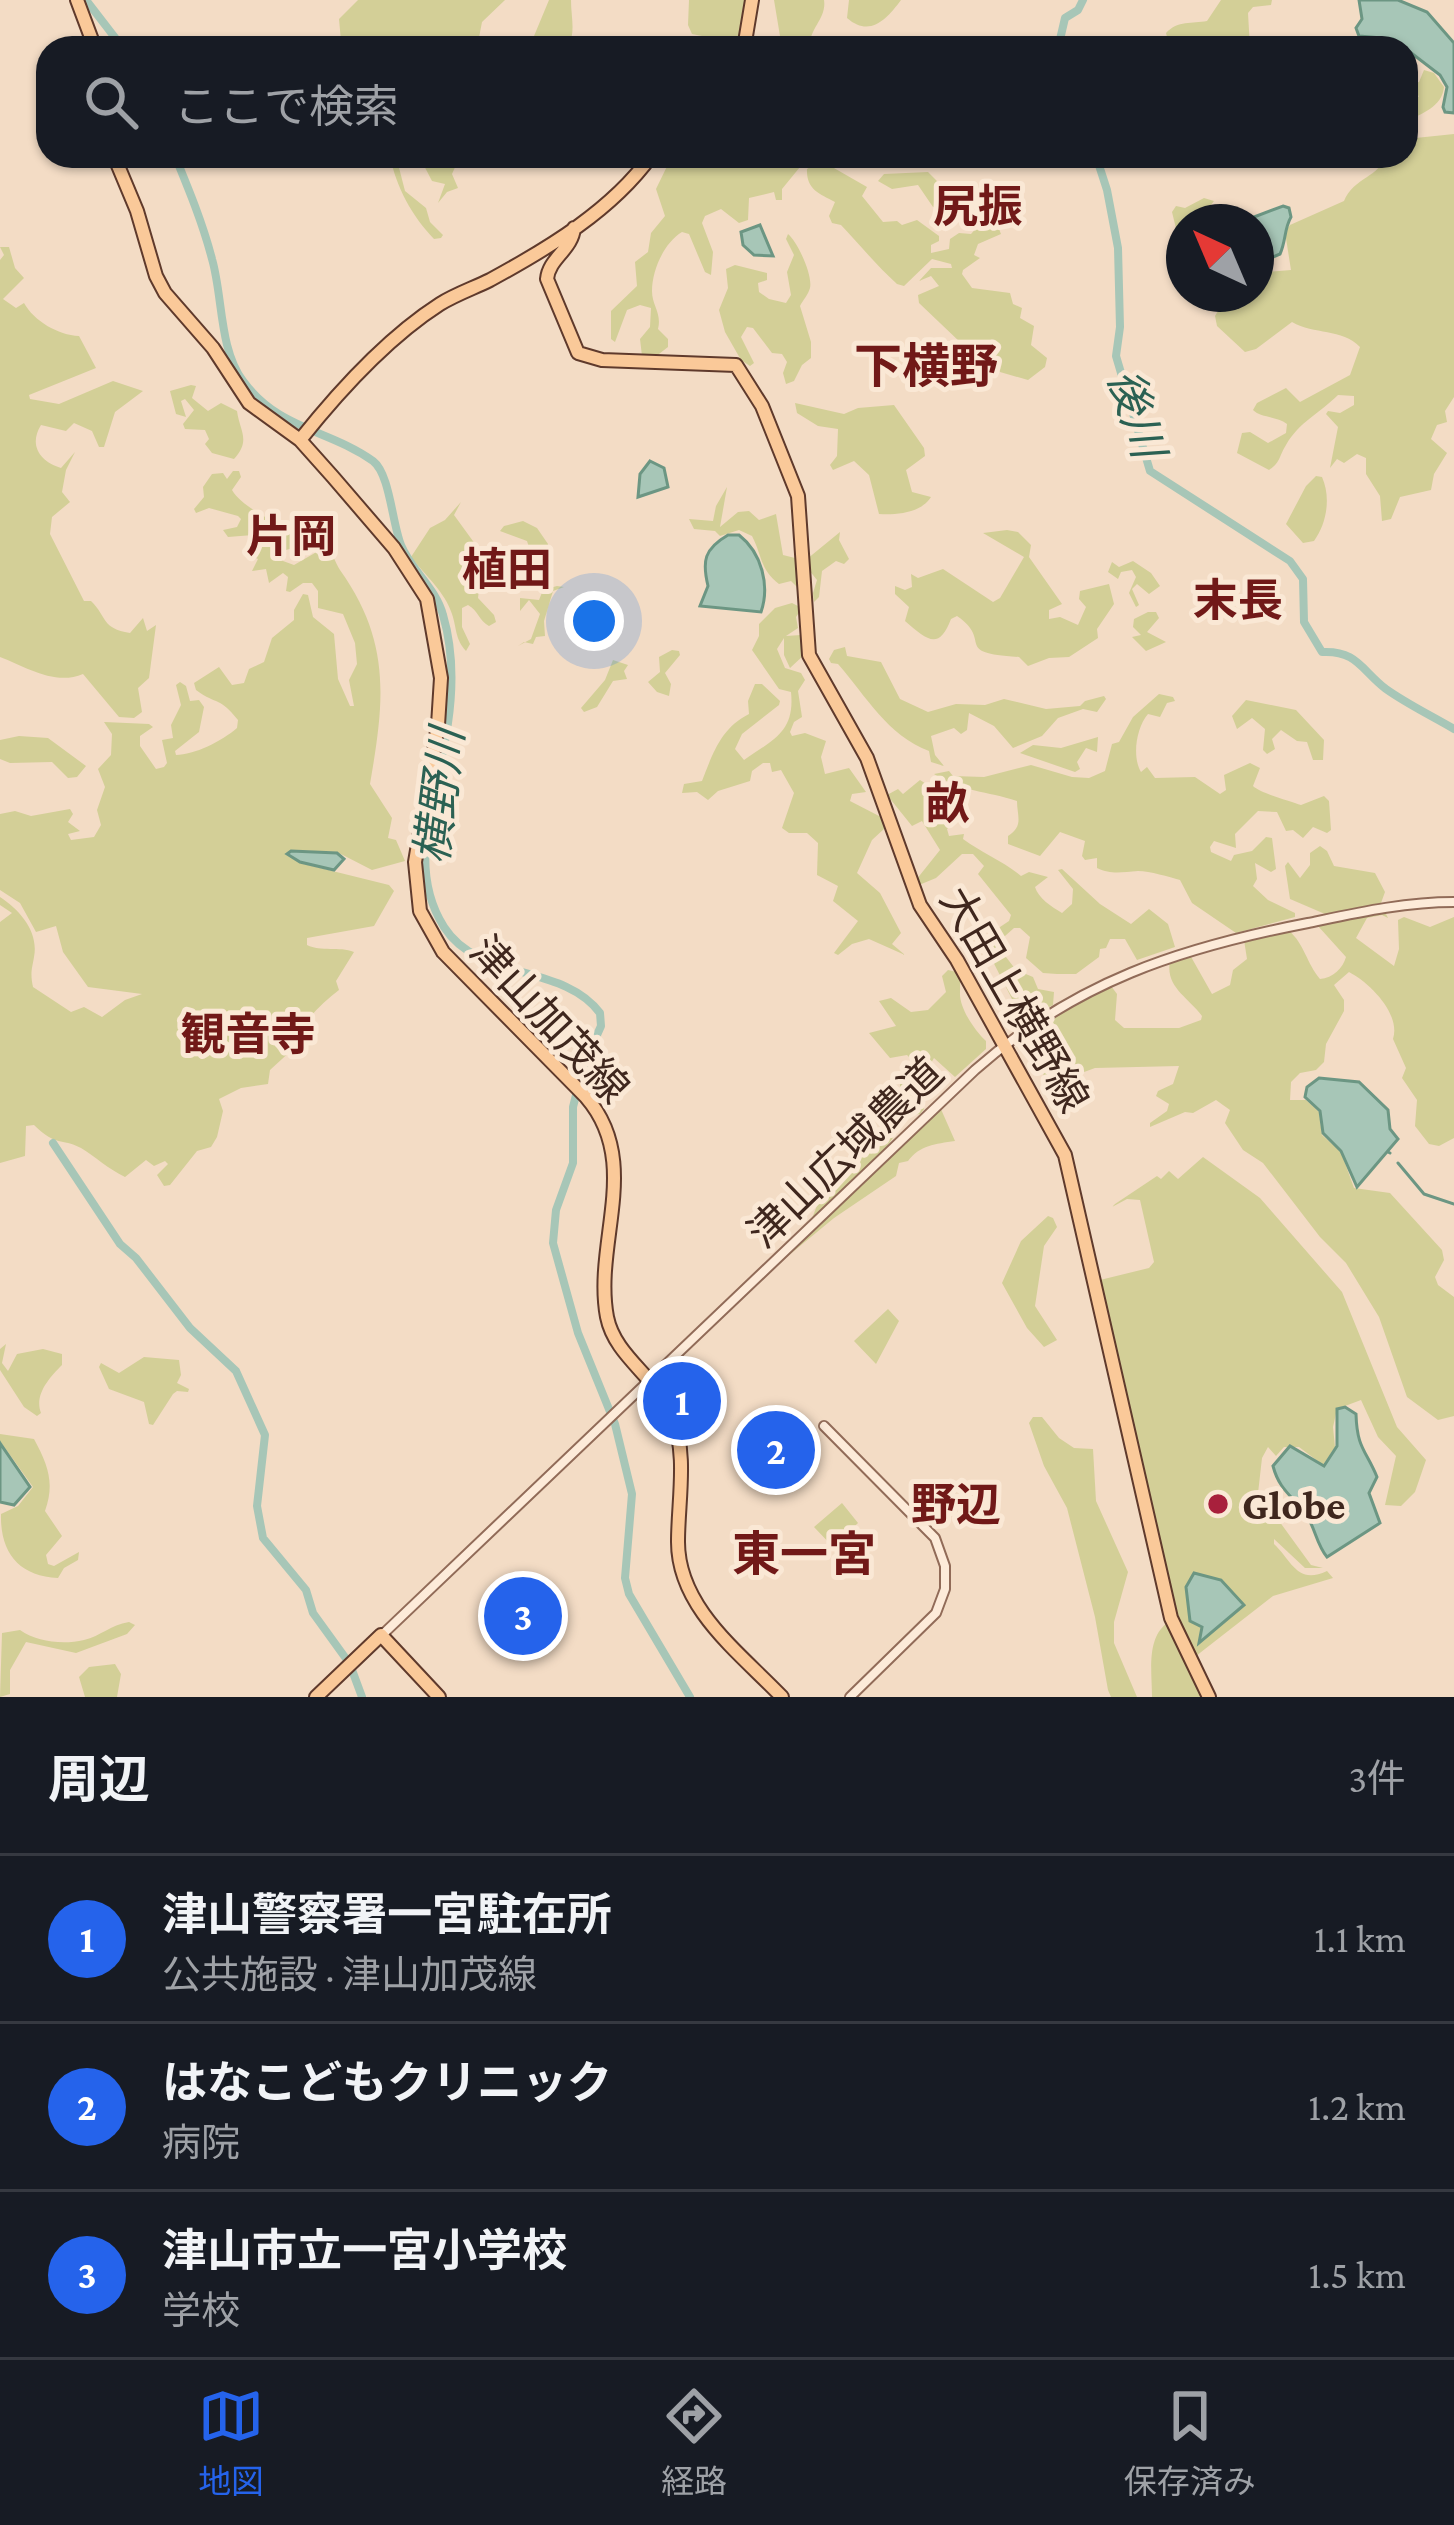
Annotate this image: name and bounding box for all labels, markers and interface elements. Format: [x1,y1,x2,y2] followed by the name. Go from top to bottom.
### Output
[36,36,1418,168] search box
[78,69,144,135] icon: search
[174,82,399,132] text: ここで検索
[933,182,1023,232] district label: 尻振
[1166,204,1274,312] north arrow
[854,340,998,393] district label: 下横野
[1098,363,1175,468] water label: 後川
[246,512,336,562] district label: 片岡
[462,545,552,595] district label: 植田
[1193,576,1283,626] district label: 末長
[564,591,624,651] your location
[407,722,474,866] water label: 横野川
[925,779,971,829] district label: 畝
[931,878,1098,1120] street label: 大田上横野線
[461,927,638,1112] street label: 津山加茂線
[180,1010,316,1060] district label: 観音寺
[738,1048,952,1257] street label: 津山広域農道
[643,1356,721,1446] pin: 1
[737,1405,815,1495] pin: 2
[911,1480,1001,1530] district label: 野辺
[1242,1481,1346,1528] place label: Globe
[1205,1491,1231,1517] marker: Globe
[732,1528,876,1581] district label: 東一宮
[484,1571,562,1661] pin: 3
[48,1751,150,1808] text: 周辺
[1348,1757,1406,1800] text: 3件
[162,1890,612,1940] text: 津山警察署一宮駐在所
[80,1917,94,1960] text: 1
[1314,1917,1406,1960] text: 1.1 km
[162,1953,537,1996] text: 公共施設 · 津山加茂線
[162,2058,612,2108] text: はなこどもクリニック
[77,2085,97,2128] text: 2
[1308,2085,1406,2128] text: 1.2 km
[162,2121,240,2164] text: 病院
[162,2226,567,2276] text: 津山市立一宮小学校
[77,2253,97,2296] text: 3
[1308,2253,1406,2296] text: 1.5 km
[162,2289,240,2332] text: 学校
[198,2383,264,2503] tab: 地図
[661,2383,727,2503] tab: 経路
[1124,2383,1256,2503] tab: 保存済み

